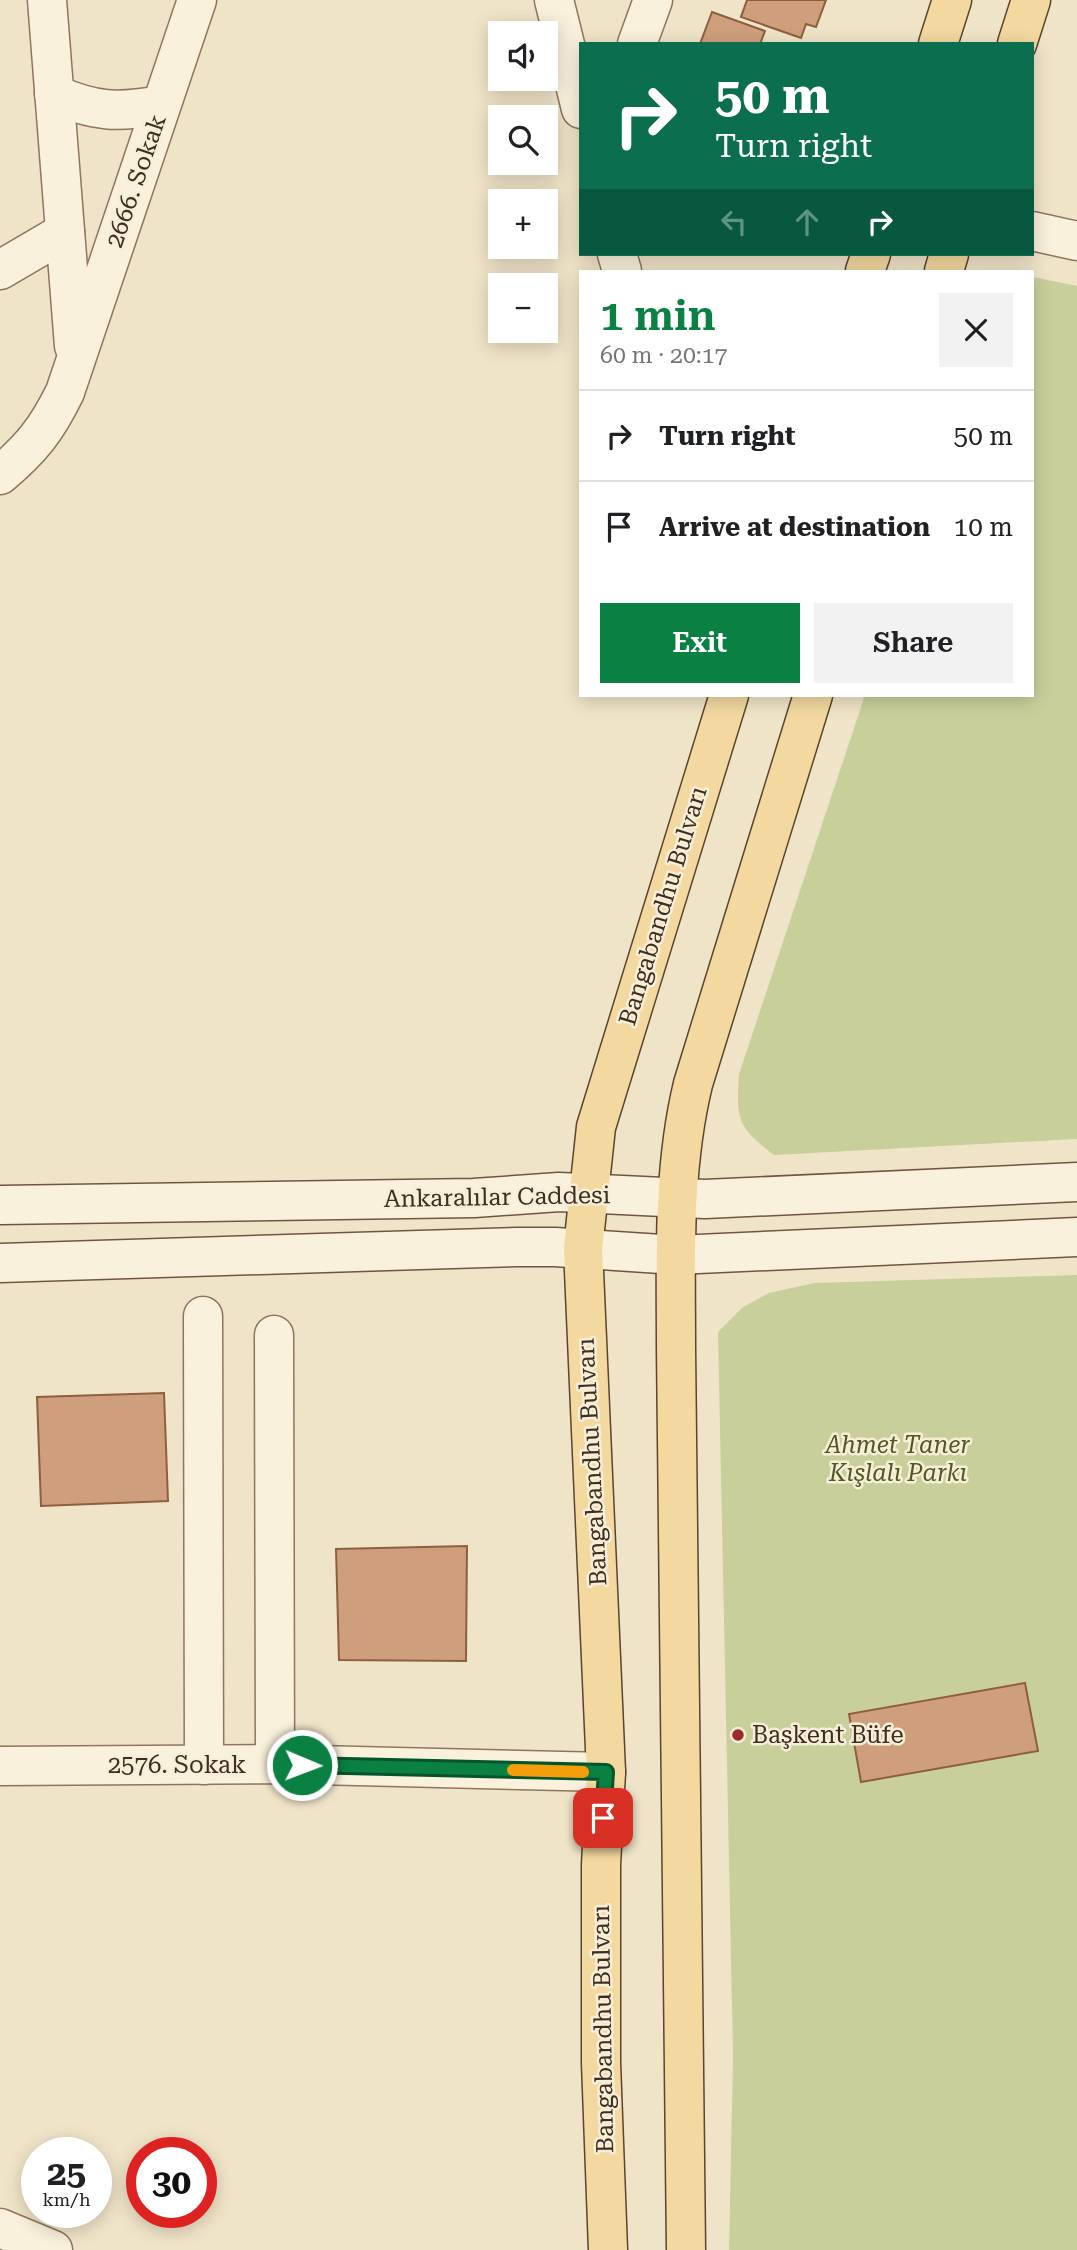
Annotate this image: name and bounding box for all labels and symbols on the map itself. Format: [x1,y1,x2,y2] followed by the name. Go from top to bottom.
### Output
[100,111,172,251] street label: 2666. Sokak
[613,783,713,1029] street label: Bangabandhu Bulvarı
[384,1181,611,1213] street label: Ankaralılar Caddesi
[572,1337,612,1587] street label: Bangabandhu Bulvarı
[824,1431,970,1487] park label: Ahmet Taner Kışlalı Parkı
[752,1721,904,1749] place label: Başkent Büfe
[730,1727,746,1743] marker: Başkent Büfe
[265,1728,339,1802] position arrow
[108,1751,246,1779] street label: 2576. Sokak
[573,1788,633,1848] pin
[587,1904,619,2153] street label: Bangabandhu Bulvarı
[126,2137,217,2228] speed limit sign: 30

